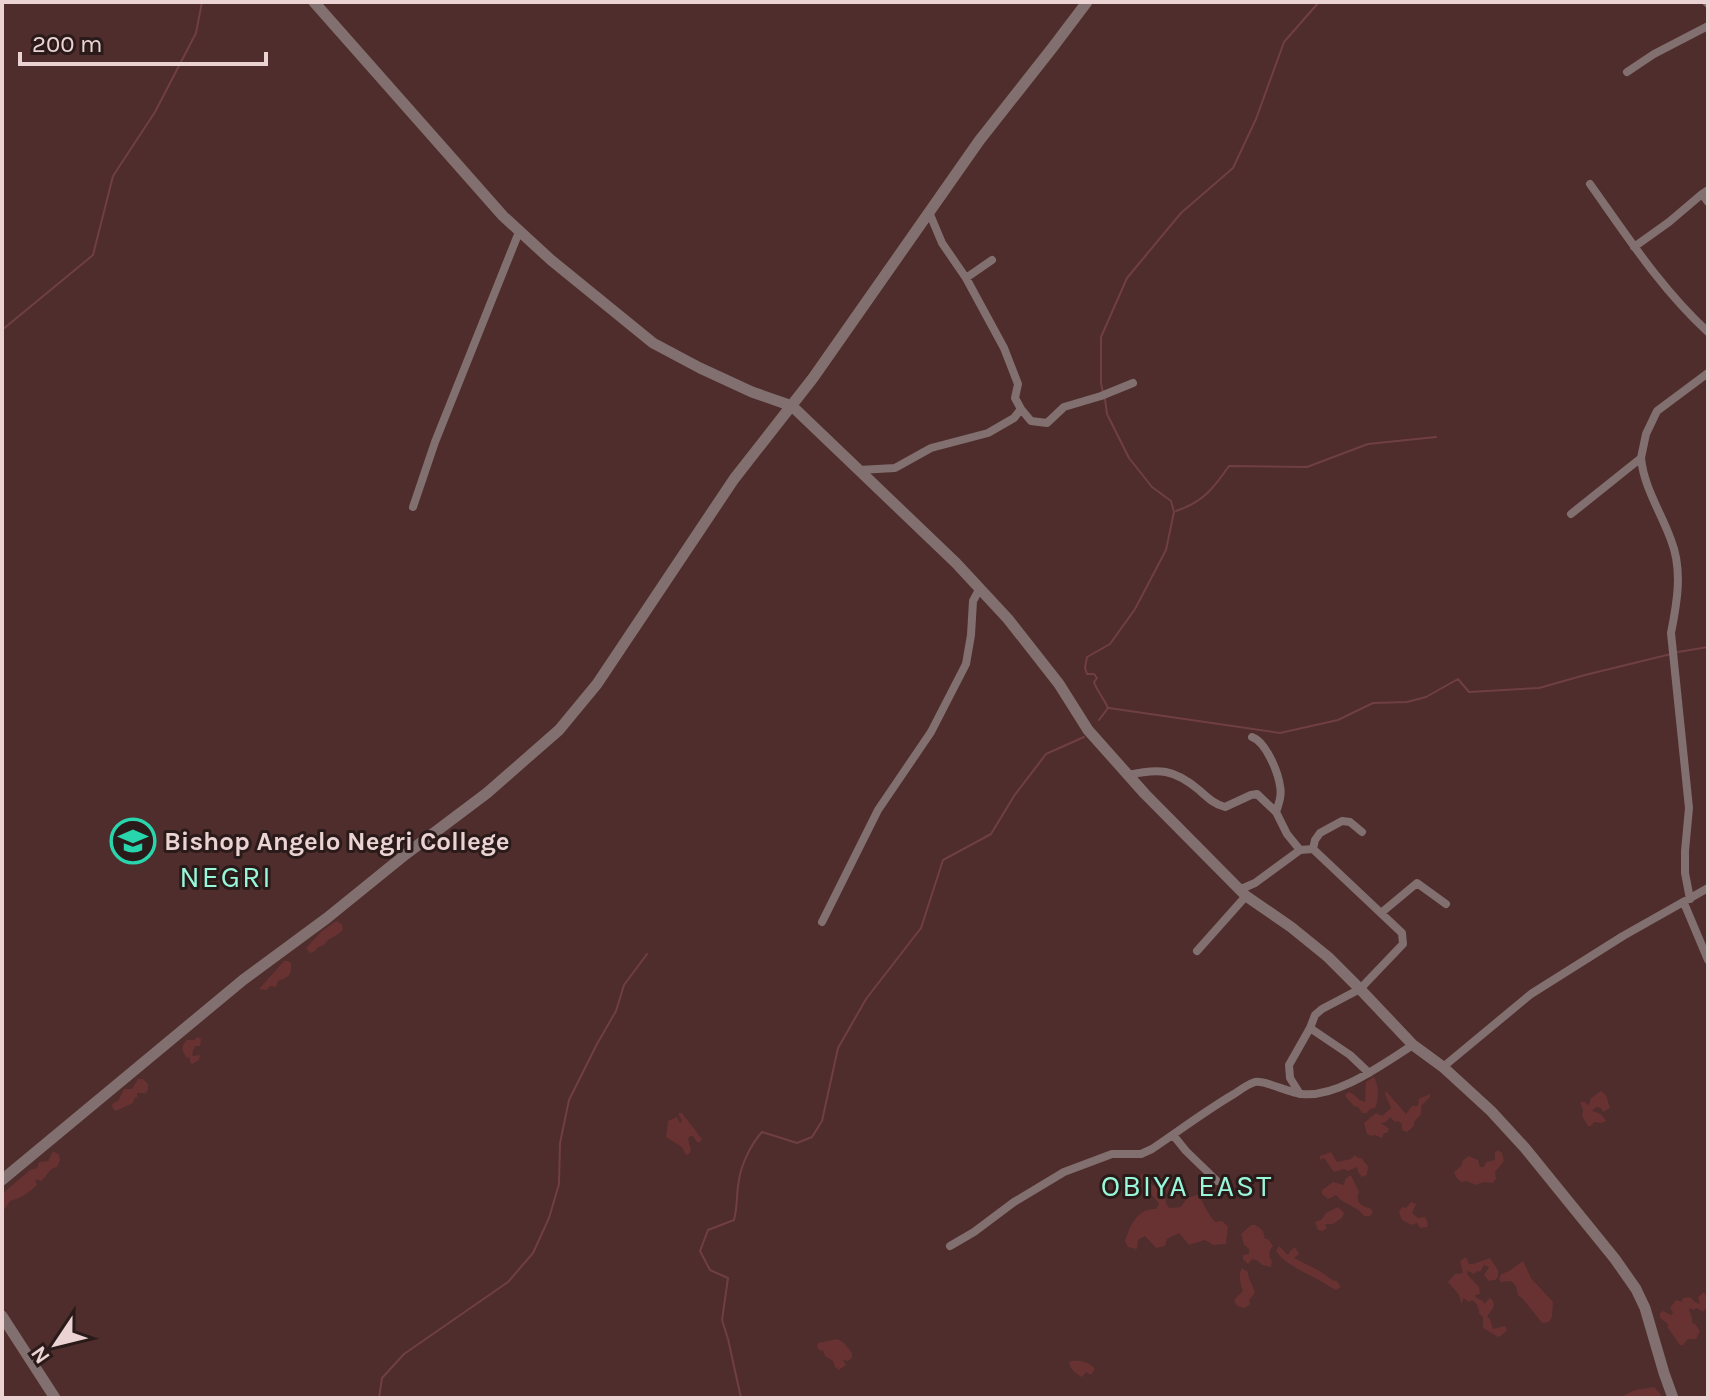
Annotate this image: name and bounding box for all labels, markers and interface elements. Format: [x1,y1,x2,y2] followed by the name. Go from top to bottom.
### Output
[20,16,266,66] scale bar
[32,30,103,58] text: 200 m
[109,817,157,865] school or university icon: Bishop Angelo Negri College
[164,826,510,857] place label: Bishop Angelo Negri College
[179,859,273,895] district label: NEGRI
[1101,1168,1273,1204] district label: OBIYA EAST
[16,1304,96,1384] north arrow
[25,1341,56,1369] text: N

